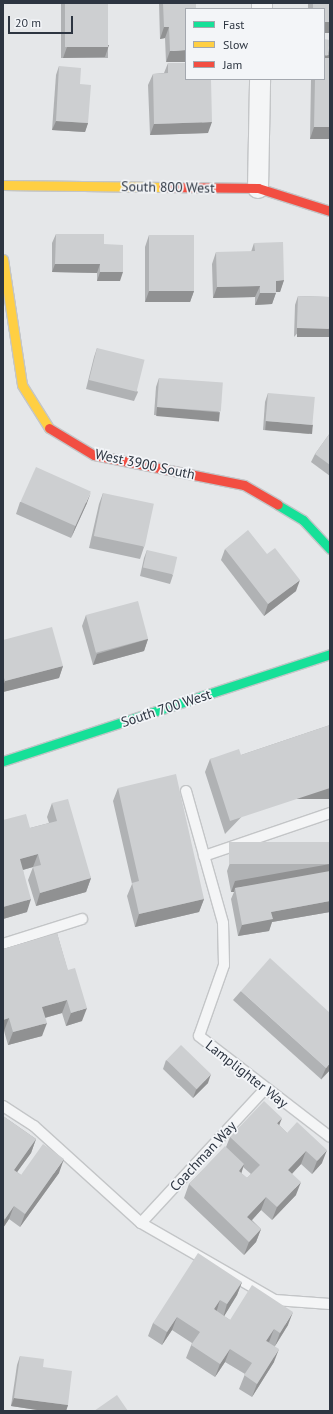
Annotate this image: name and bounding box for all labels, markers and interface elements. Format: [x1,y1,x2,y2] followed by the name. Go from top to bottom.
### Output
[10,8,75,34] scale bar
[185,8,325,80] legend
[15,15,41,30] text: 20 m
[223,17,244,32] text: Fast
[223,37,248,52] text: Slow
[223,57,242,72] text: Jam
[121,178,215,196] street label: South 800 West
[94,445,196,483] street label: West 3900 South
[119,685,213,731] street label: South 700 West
[202,1036,292,1112] street label: Lamplighter Way
[166,1117,240,1195] street label: Coachman Way

